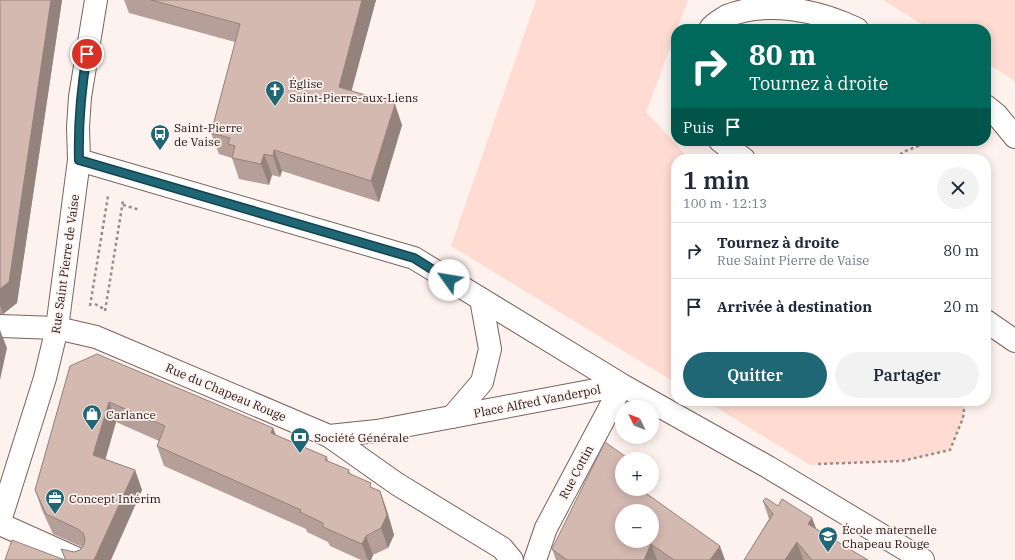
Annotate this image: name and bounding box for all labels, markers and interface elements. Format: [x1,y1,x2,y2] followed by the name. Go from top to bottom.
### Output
[749,36,816,73] text: 80 m
[70,37,104,71] pin
[683,40,735,92] icon: right
[76,43,98,65] icon: arrive
[749,72,888,95] text: Tournez à droite
[289,76,418,105] place label: Église Saint-Pierre-aux-Liens
[264,79,286,107] church icon: Église Saint-Pierre-aux-Liens
[722,116,744,138] icon: arrive
[683,118,714,137] text: Puis
[174,120,243,149] place label: Saint-Pierre de Vaise
[149,123,171,151] bus stop icon: Saint-Pierre de Vaise
[683,164,750,196] text: 1 min
[937,167,979,209] button: close
[48,193,82,335] street label: Rue Saint Pierre de Vaise
[683,195,767,212] text: 100 m · 12:13
[717,233,839,252] text: Tournez à droite
[683,240,705,262] icon: right
[943,241,979,260] text: 80 m
[717,252,869,269] text: Rue Saint Pierre de Vaise
[428,259,470,301] position arrow
[683,296,705,318] icon: arrive
[717,297,872,316] text: Arrivée à destination
[943,297,979,316] text: 20 m
[683,352,827,398] button: Quitter
[835,352,979,398] button: Partager
[163,360,289,424] street label: Rue du Chapeau Rouge
[472,381,602,421] street label: Place Alfred Vanderpol
[615,400,659,444] north arrow
[615,400,659,548] map controls
[81,403,103,431] shop icon: Carlance
[106,407,156,422] place label: Carlance
[289,426,311,454] bank icon: Société Générale
[314,430,409,445] place label: Société Générale
[556,442,597,502] street label: Rue Cottin
[615,452,659,496] button: +
[44,487,66,515] office icon: Concept Intérim
[69,491,162,506] place label: Concept Intérim
[615,504,659,548] button: −
[842,522,937,551] place label: École maternelle Chapeau Rouge
[817,525,839,553] school or university icon: École maternelle Chapeau Rouge

